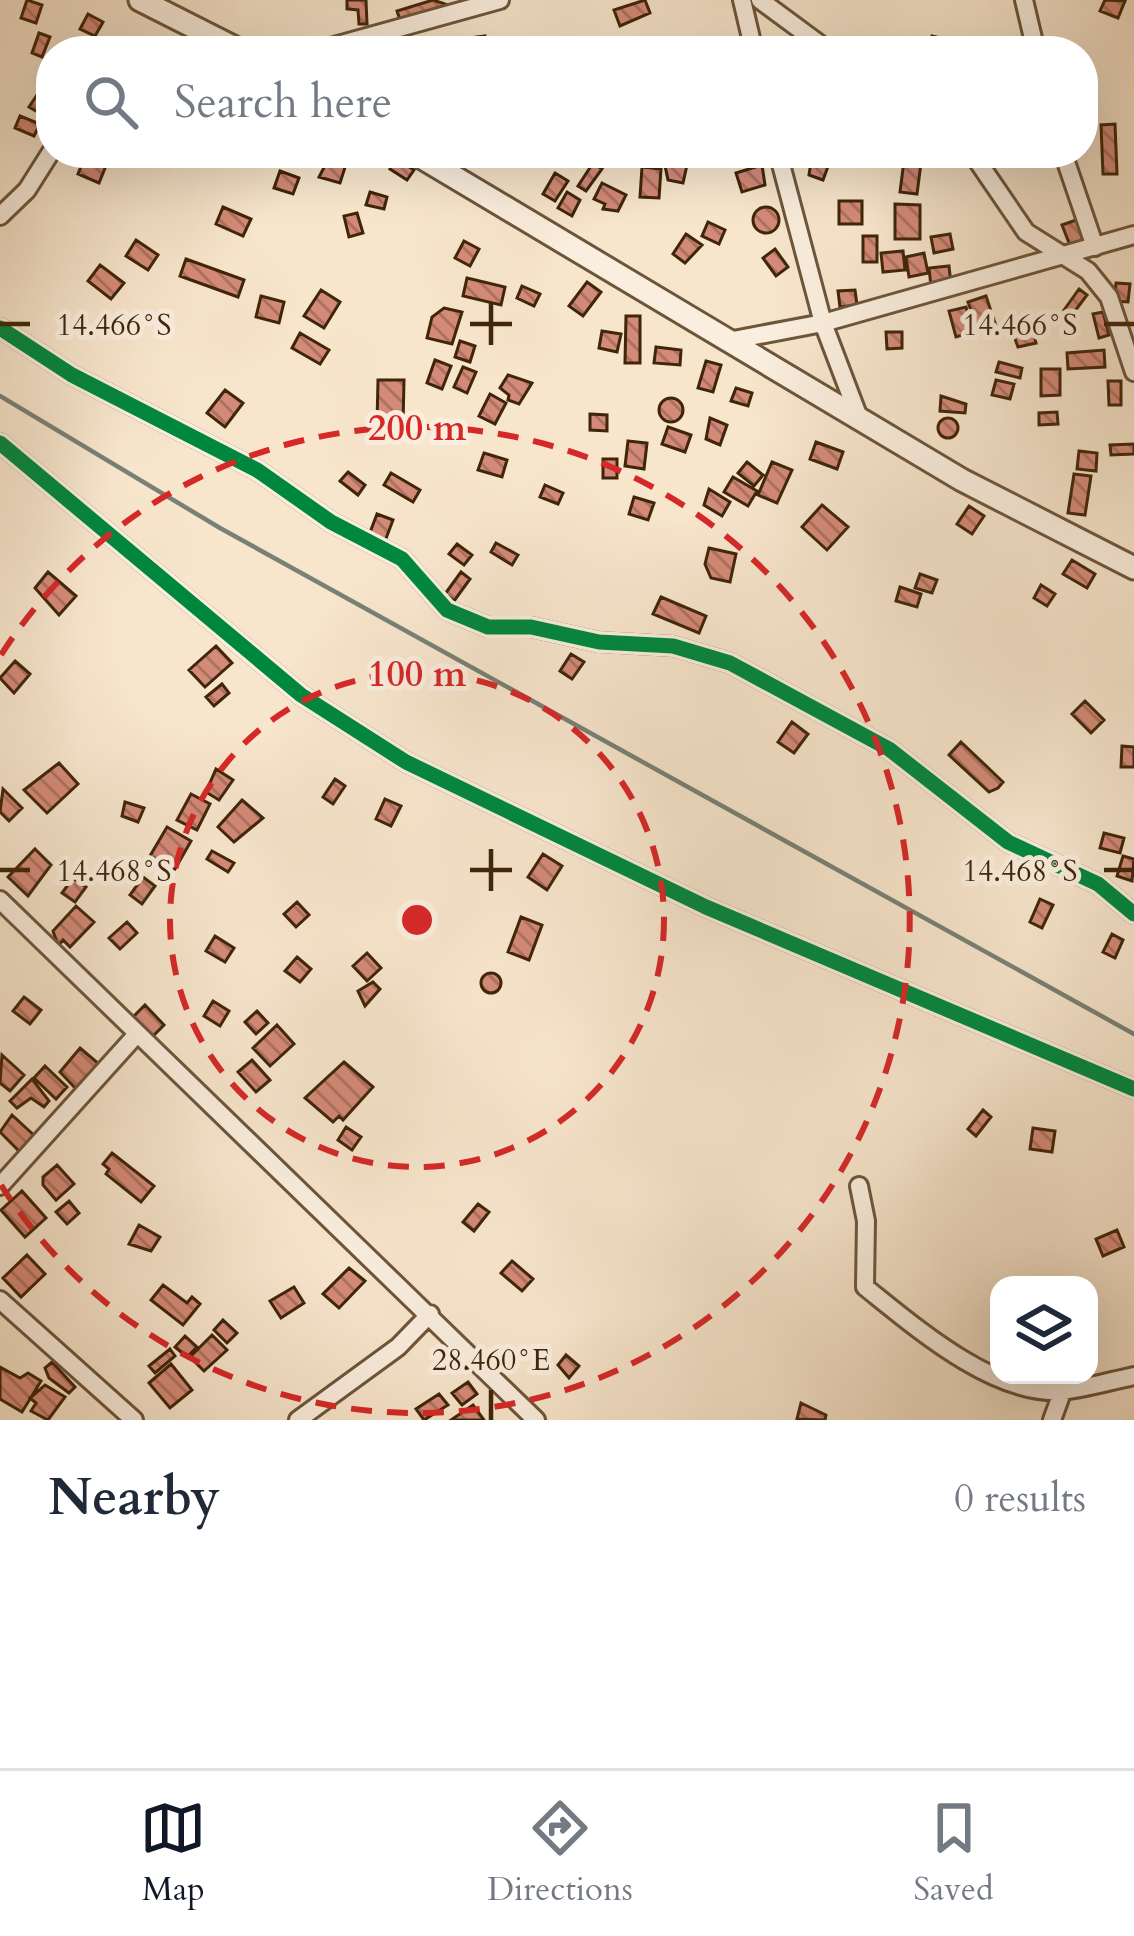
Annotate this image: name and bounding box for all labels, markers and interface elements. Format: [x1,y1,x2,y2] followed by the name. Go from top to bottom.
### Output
[36,36,1098,168] search box
[78,69,144,135] icon: search
[174,72,392,133] text: Search here
[57,305,171,346] text: 14.466°S
[963,305,1077,346] text: 14.466°S
[368,404,467,453] text: 200 m
[368,650,467,699] text: 100 m
[57,851,171,892] text: 14.468°S
[963,851,1077,892] text: 14.468°S
[396,899,438,941] centre of rings
[990,1276,1098,1384] map controls
[990,1276,1098,1384] button: layers
[432,1340,550,1381] text: 28.460°E
[48,1463,220,1533] text: Nearby
[954,1472,1086,1525] text: 0 results
[140,1795,206,1912] tab: Map
[487,1795,633,1912] tab: Directions
[914,1795,994,1912] tab: Saved

